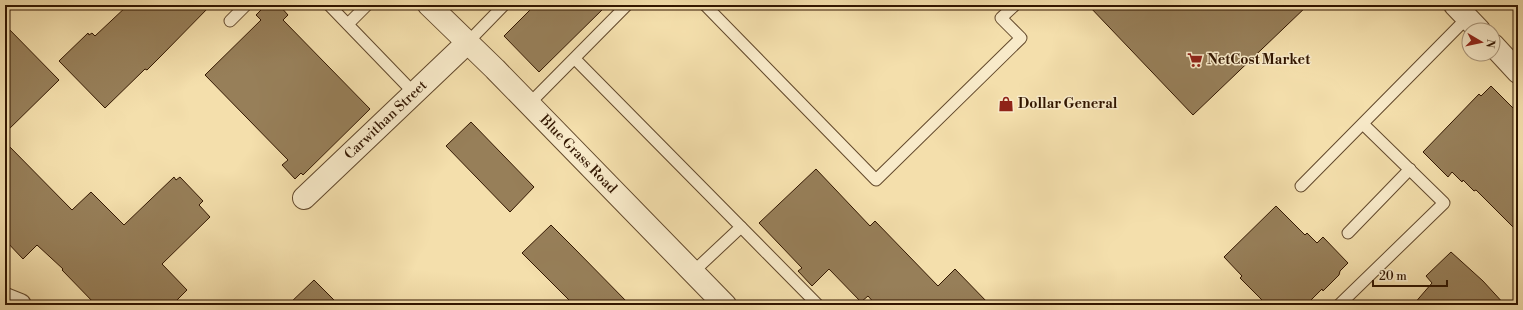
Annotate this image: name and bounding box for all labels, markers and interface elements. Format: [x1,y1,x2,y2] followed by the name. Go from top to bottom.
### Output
[1461,22,1501,62] north arrow
[1482,38,1497,49] text: N
[1186,51,1204,69] supermarket icon: NetCost Market
[1207,51,1311,69] place label: NetCost Market
[341,77,431,164] street label: Carwithan Street
[997,95,1015,113] shop icon: Dollar General
[1018,95,1118,113] place label: Dollar General
[535,110,621,197] street label: Blue Grass Road
[1373,262,1447,288] scale bar
[1379,269,1407,284] text: 20 m

